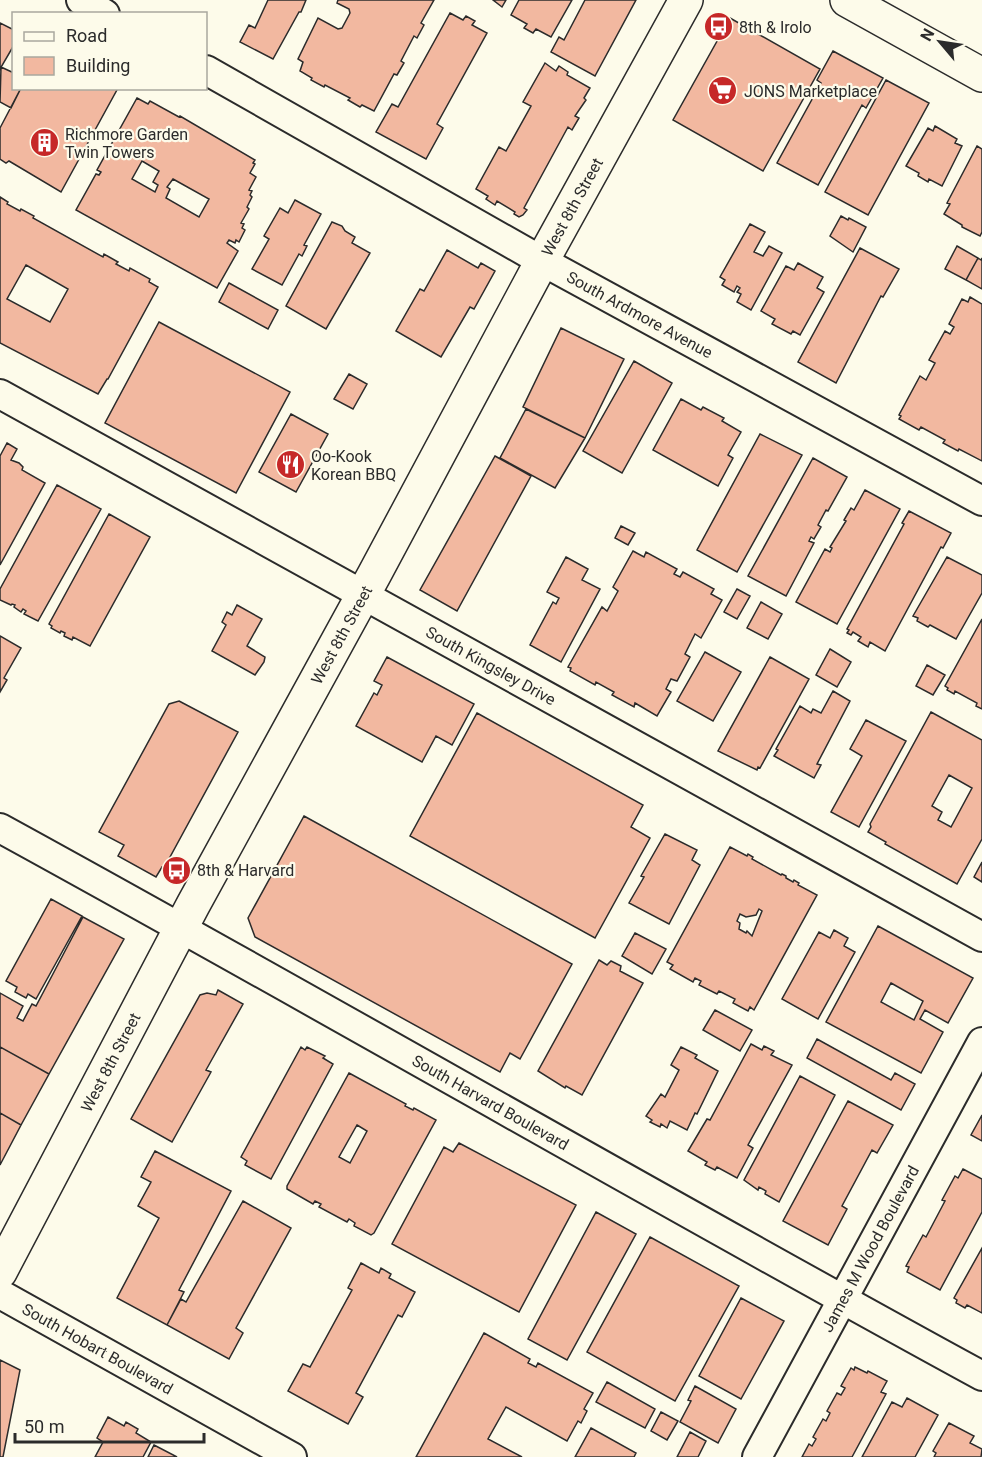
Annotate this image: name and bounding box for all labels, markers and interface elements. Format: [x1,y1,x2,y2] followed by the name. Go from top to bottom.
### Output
[702,11,734,43] bus stop icon: 8th & Irolo
[12,12,207,90] legend
[910,12,970,72] north arrow
[739,18,812,37] place label: 8th & Irolo
[66,25,107,46] text: Road
[916,25,938,45] text: N
[66,55,130,76] text: Building
[707,75,739,107] supermarket icon: JONS Marketplace
[744,82,877,101] place label: JONS Marketplace
[65,125,188,162] place label: Richmore Garden Twin Towers
[28,127,60,159] building icon: Richmore Garden Twin Towers
[538,155,607,259] street label: West 8th Street
[563,267,716,362] street label: South Ardmore Avenue
[311,447,396,484] place label: Oo-Kook Korean BBQ
[274,449,306,481] restaurant icon: Oo-Kook Korean BBQ
[307,582,376,687] street label: West 8th Street
[423,622,559,709] street label: South Kingsley Drive
[160,854,192,886] bus stop icon: 8th & Harvard
[197,861,294,880] place label: 8th & Harvard
[77,1010,145,1115] street label: West 8th Street
[409,1051,572,1154] street label: South Harvard Boulevard
[818,1162,923,1335] street label: James M Wood Boulevard
[19,1299,176,1399] street label: South Hobart Boulevard
[15,1406,204,1444] scale bar
[24,1416,64,1437] text: 50 m

